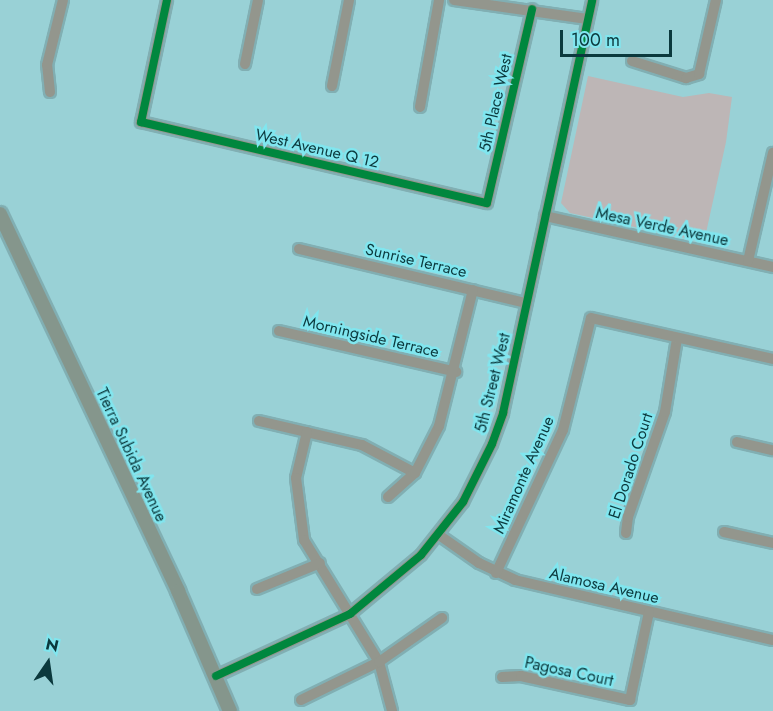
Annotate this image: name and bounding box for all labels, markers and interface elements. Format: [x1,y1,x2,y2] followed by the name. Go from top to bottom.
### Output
[563,18,676,56] scale bar
[571,27,620,53] text: 100 m
[475,52,517,154] street label: 5th Place West
[253,125,381,173] street label: West Avenue Q 12
[594,204,730,250] street label: Mesa Verde Avenue
[363,240,469,282] street label: Sunrise Terrace
[301,312,441,362] street label: Morningside Terrace
[471,331,515,435] street label: 5th Street West
[92,385,170,525] street label: Tierra Subida Avenue
[605,411,657,521] street label: El Dorado Court
[489,413,559,537] street label: Miramonte Avenue
[547,564,661,608] street label: Alamosa Avenue
[43,632,61,658] text: N
[18,633,78,693] north arrow
[523,653,615,691] street label: Pagosa Court

